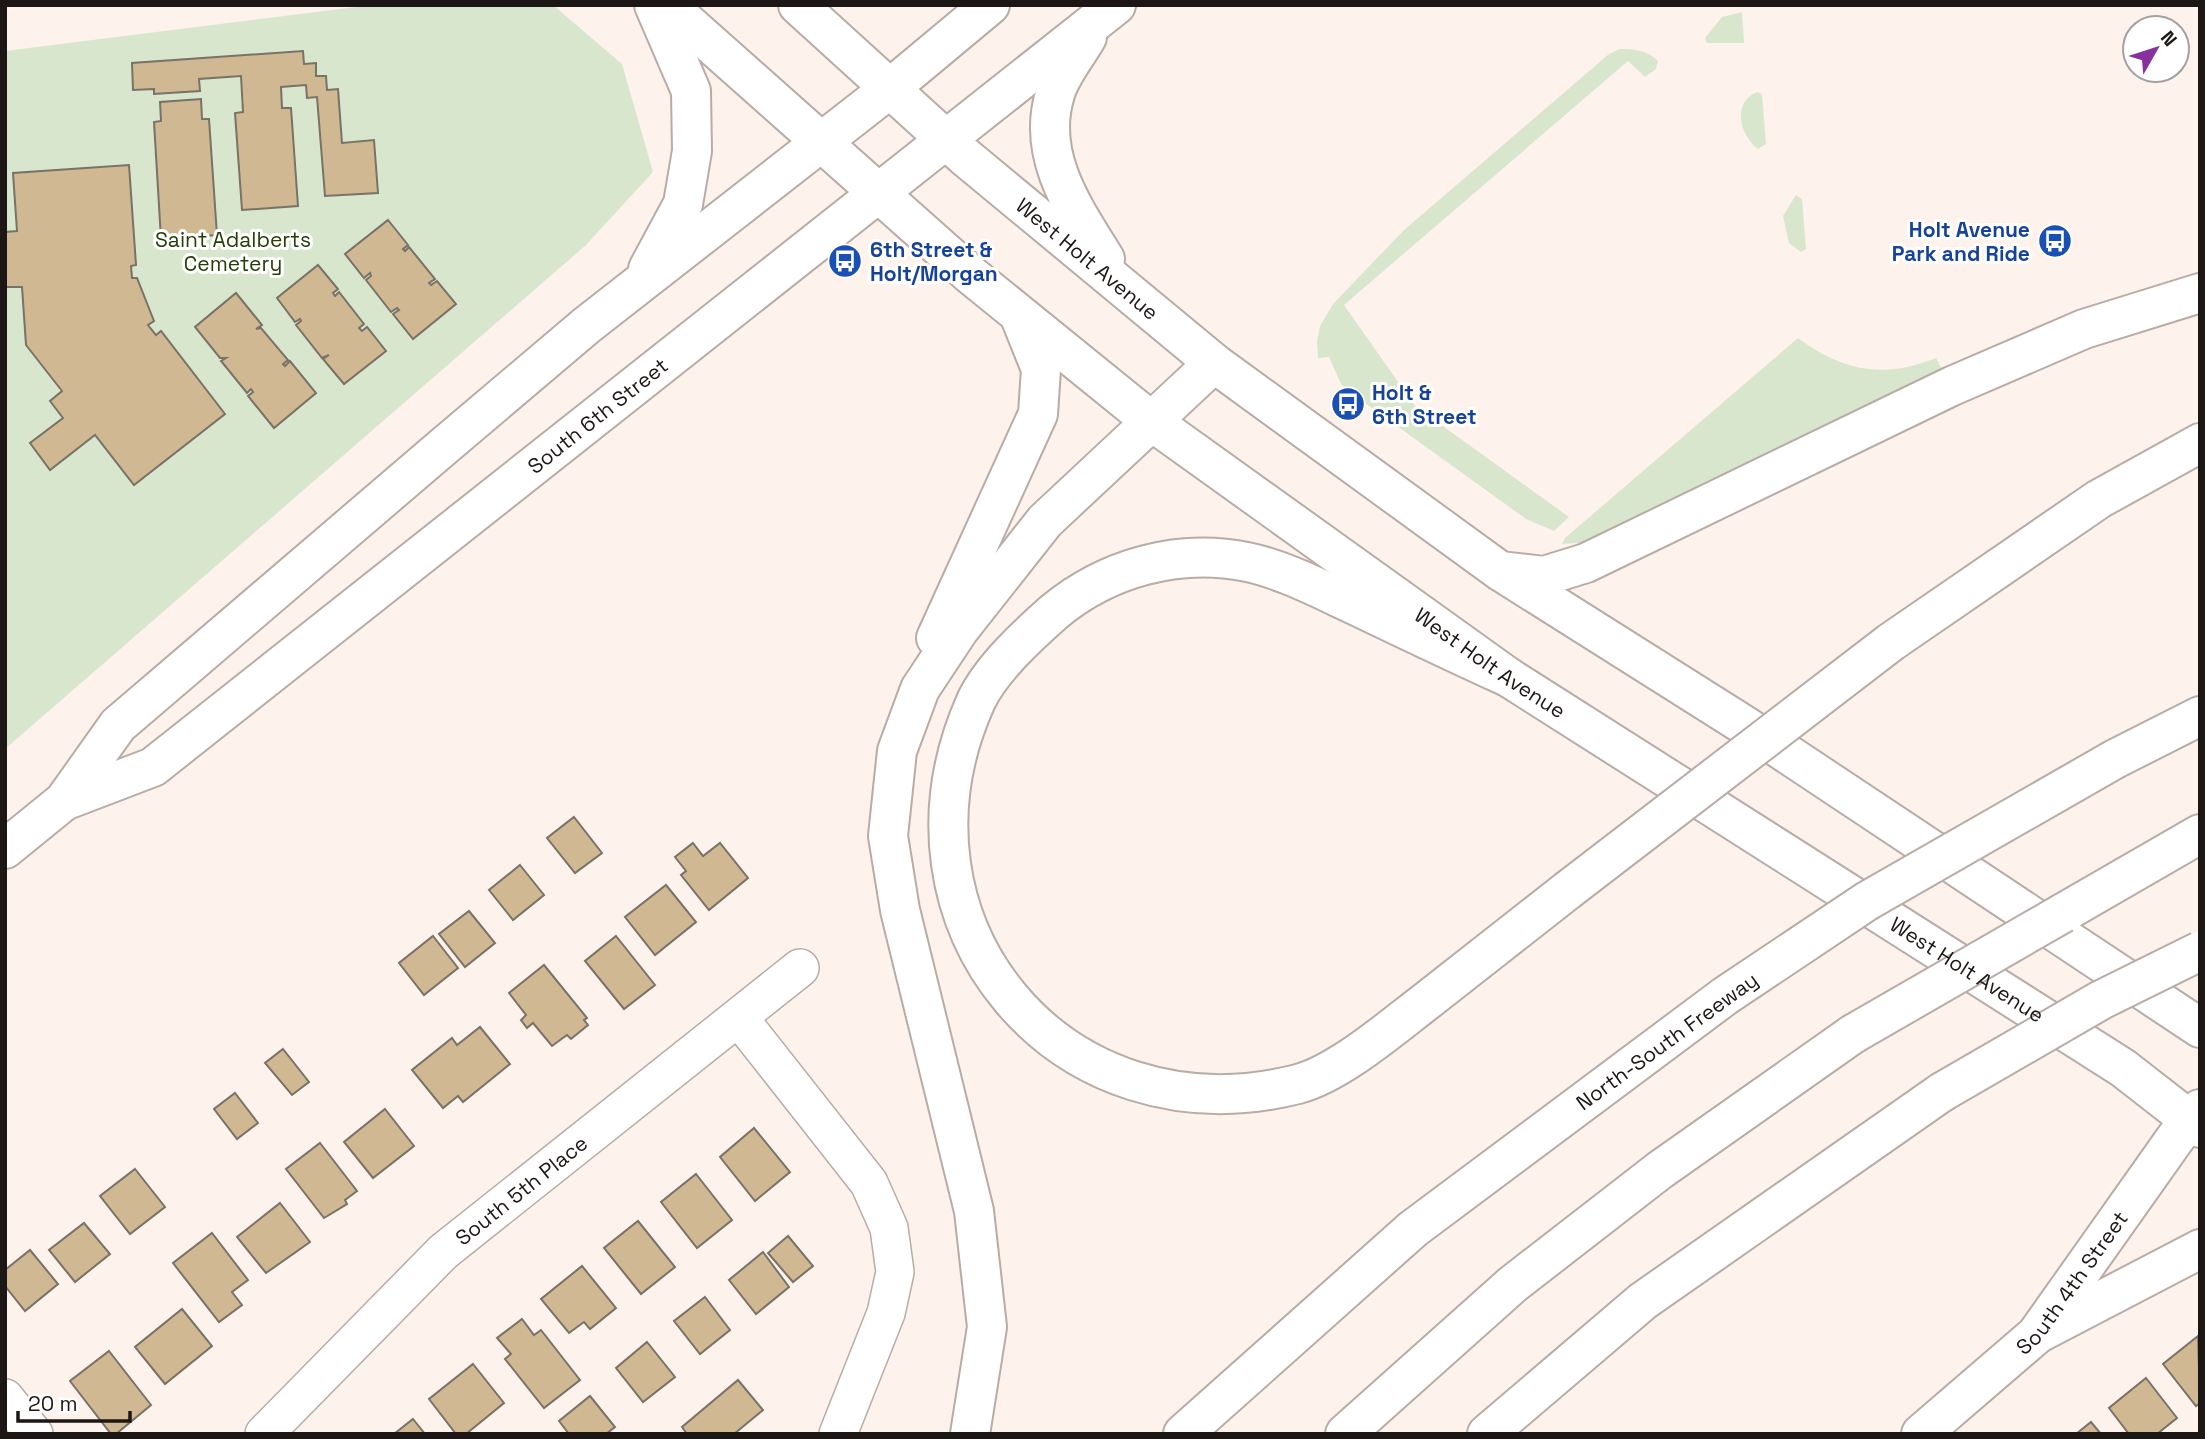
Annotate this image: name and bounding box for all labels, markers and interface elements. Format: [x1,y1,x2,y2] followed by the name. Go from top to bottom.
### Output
[2121,14,2191,84] north arrow
[2155,26,2183,51] text: N
[1011,191,1165,325] street label: West Holt Avenue
[1892,216,2030,267] place label: Holt Avenue Park and Ride
[2036,222,2074,260] bus stop icon: Holt Avenue Park and Ride
[155,226,311,277] park label: Saint Adalberts Cemetery
[870,236,998,287] place label: 6th Street & Holt/Morgan
[826,242,864,280] bus stop icon: 6th Street & Holt/Morgan
[522,351,673,479] street label: South 6th Street
[1372,379,1477,430] place label: Holt & 6th Street
[1329,385,1367,423] bus stop icon: Holt & 6th Street
[1410,601,1571,724] street label: West Holt Avenue
[1885,910,2049,1028] street label: West Holt Avenue
[1571,966,1763,1116] street label: North-South Freeway
[449,1129,593,1251] street label: South 5th Place
[2010,1205,2133,1360] street label: South 4th Street
[18,1380,130,1424] scale bar
[28,1390,78,1417] text: 20 m

